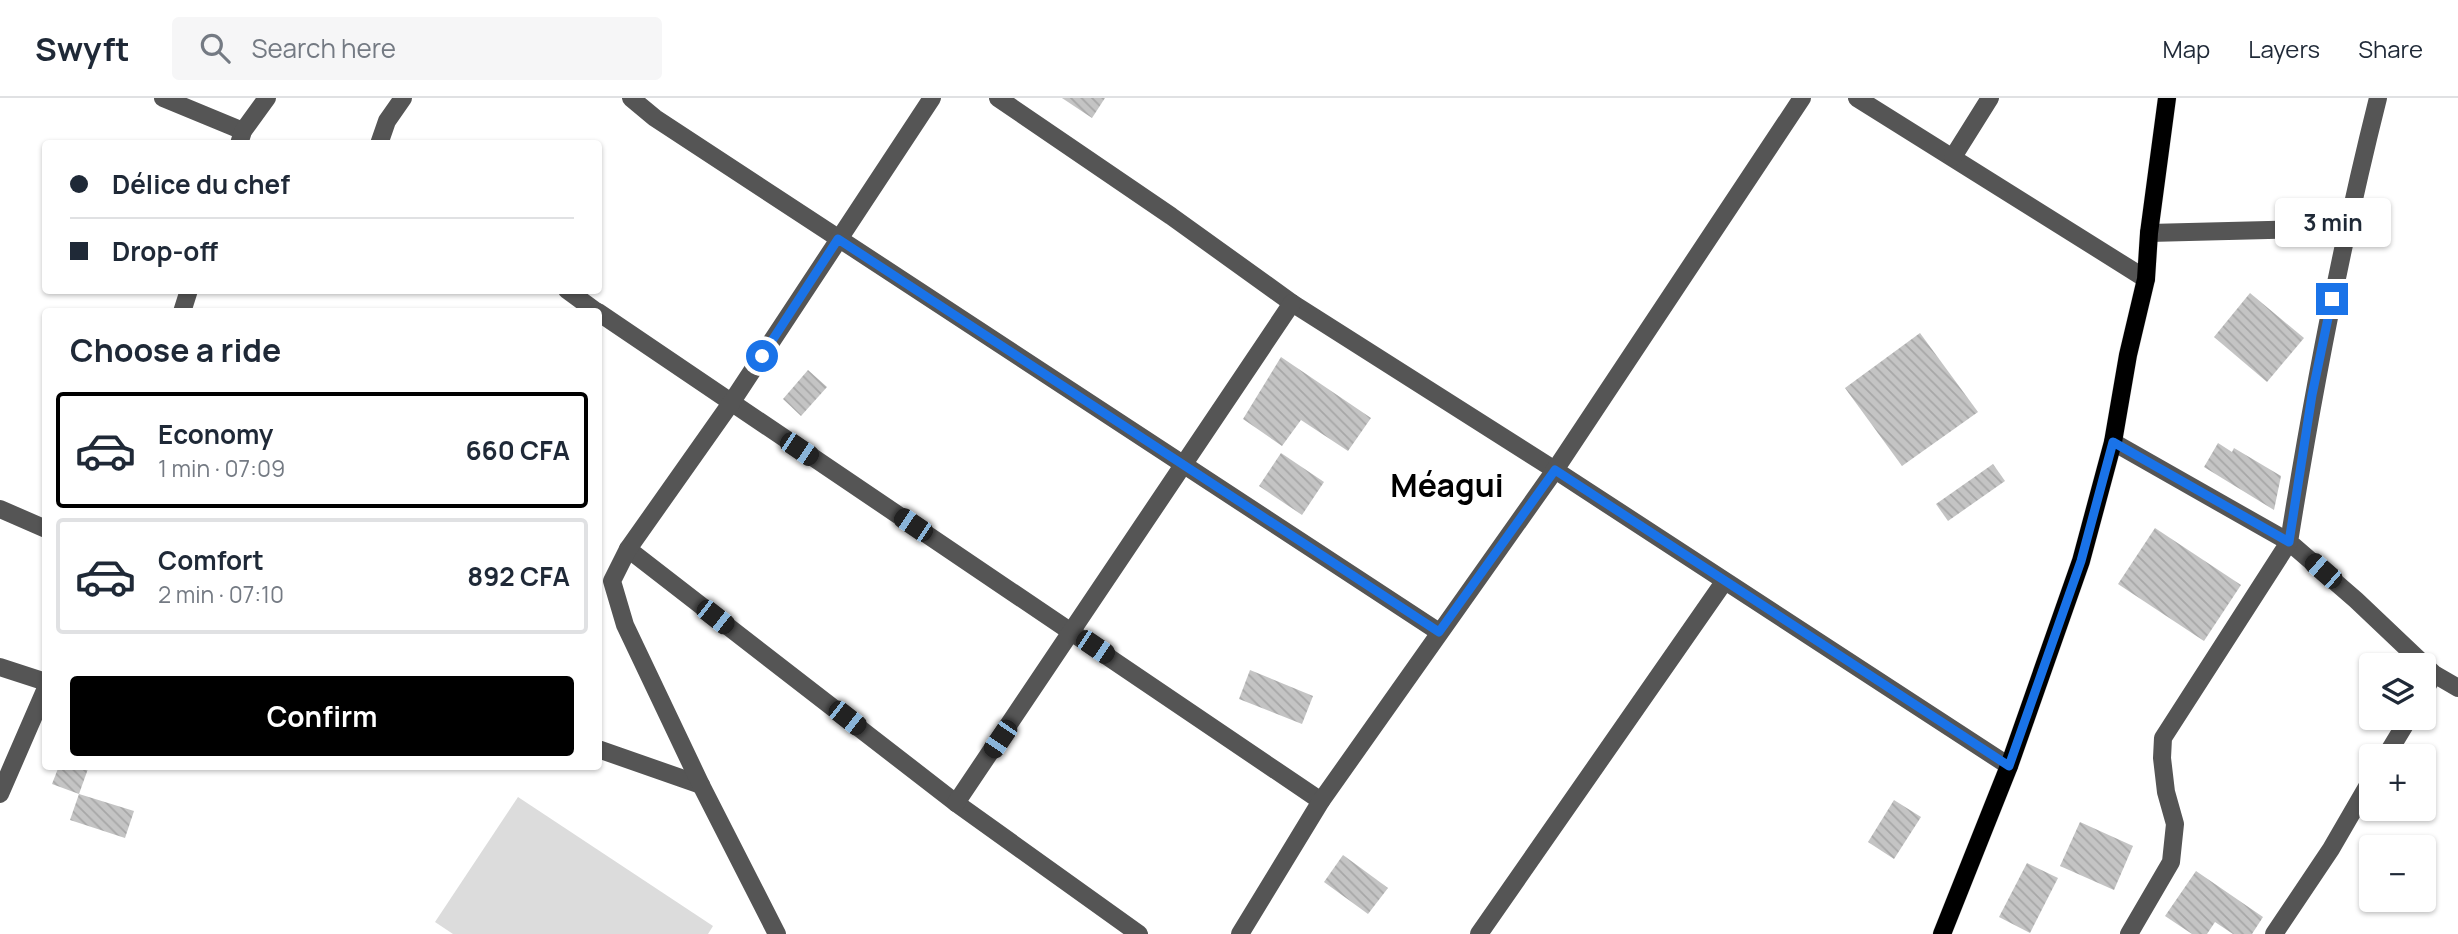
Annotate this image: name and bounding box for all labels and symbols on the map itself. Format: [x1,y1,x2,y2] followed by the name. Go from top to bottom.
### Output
[2274,198,2390,246] callout: 3 min
[2316,283,2348,315] route end
[746,340,778,372] route start
[776,429,823,469] car
[1390,463,1504,507] district label: Méagui
[890,505,937,545] car
[2301,549,2346,593] car
[692,596,739,638] car
[1072,627,1119,667] car
[824,697,871,739] car
[980,716,1021,762] car

